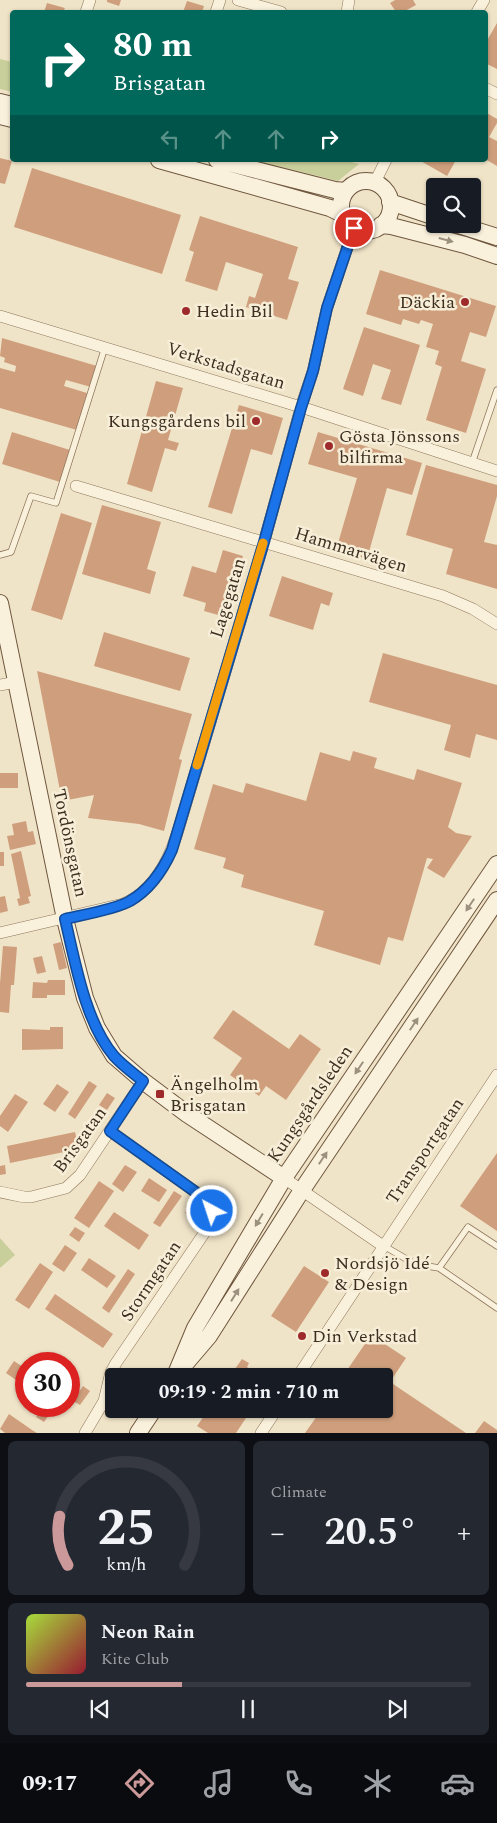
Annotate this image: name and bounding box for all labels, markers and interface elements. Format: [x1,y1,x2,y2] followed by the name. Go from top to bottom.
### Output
[113,19,193,72] text: 80 m
[30,30,95,95] icon: right
[113,67,206,100] text: Brisgatan
[156,125,184,153] icon: left
[209,125,237,153] icon: ahead
[262,125,290,153] icon: ahead
[315,125,343,153] icon: right
[426,178,481,233] map controls
[426,178,481,233] button: search
[333,207,375,249] pin
[340,214,368,242] icon: arrive
[438,237,453,245] one-way arrow
[400,289,455,316] place label: Däckia
[459,296,471,308] marker: Däckia
[196,298,273,325] place label: Hedin Bil
[180,305,192,317] marker: Hedin Bil
[163,335,289,397] street label: Verkstadsgatan
[108,408,246,435] place label: Kungsgårdens bil
[250,415,262,427] marker: Kungsgårdens bil
[339,423,460,471] place label: Gösta Jönssons bilfirma
[323,440,335,452] marker: Gösta Jönssons bilfirma
[291,520,411,580] street label: Hammarvägen
[203,555,253,641] street label: Lagegatan
[45,786,95,900] street label: Tordönsgatan
[465,898,475,911] one-way arrow
[409,1017,419,1030] one-way arrow
[261,1040,359,1168] street label: Kungsgårdsleden
[354,1061,364,1075] one-way arrow
[170,1071,259,1119] place label: Ängelholm Brisgatan
[154,1088,166,1100] marker: Ängelholm Brisgatan
[379,1092,471,1210] street label: Transportgatan
[47,1101,113,1179] street label: Brisgatan
[318,1152,328,1165] one-way arrow
[185,1184,237,1236] position arrow
[255,1214,264,1227] one-way arrow
[114,1235,188,1327] street label: Stormgatan
[335,1250,430,1298] place label: Nordsjö Idé & Design
[319,1267,331,1279] marker: Nordsjö Idé & Design
[231,1289,240,1302] one-way arrow
[312,1323,417,1350] place label: Din Verkstad
[296,1330,308,1342] marker: Din Verkstad
[15,1352,80,1417] speed limit sign: 30
[159,1378,339,1407] text: 09:19 · 2 min · 710 m
[271,1480,327,1504] text: Climate
[97,1489,155,1568] text: 25
[324,1504,417,1562] text: 20.5°
[271,1512,285,1555] text: −
[457,1512,471,1555] text: +
[106,1551,146,1578] text: km/h
[101,1618,195,1647] text: Neon Rain
[101,1647,169,1671] text: Kite Club
[86,1695,114,1723] icon: previous
[234,1695,262,1723] icon: pause
[383,1695,411,1723] icon: next
[122,1766,157,1801] icon: directions
[201,1766,236,1801] icon: music
[281,1766,316,1801] icon: phone
[360,1766,395,1801] icon: climate
[440,1766,475,1801] icon: car
[22,1767,77,1800] text: 09:17

